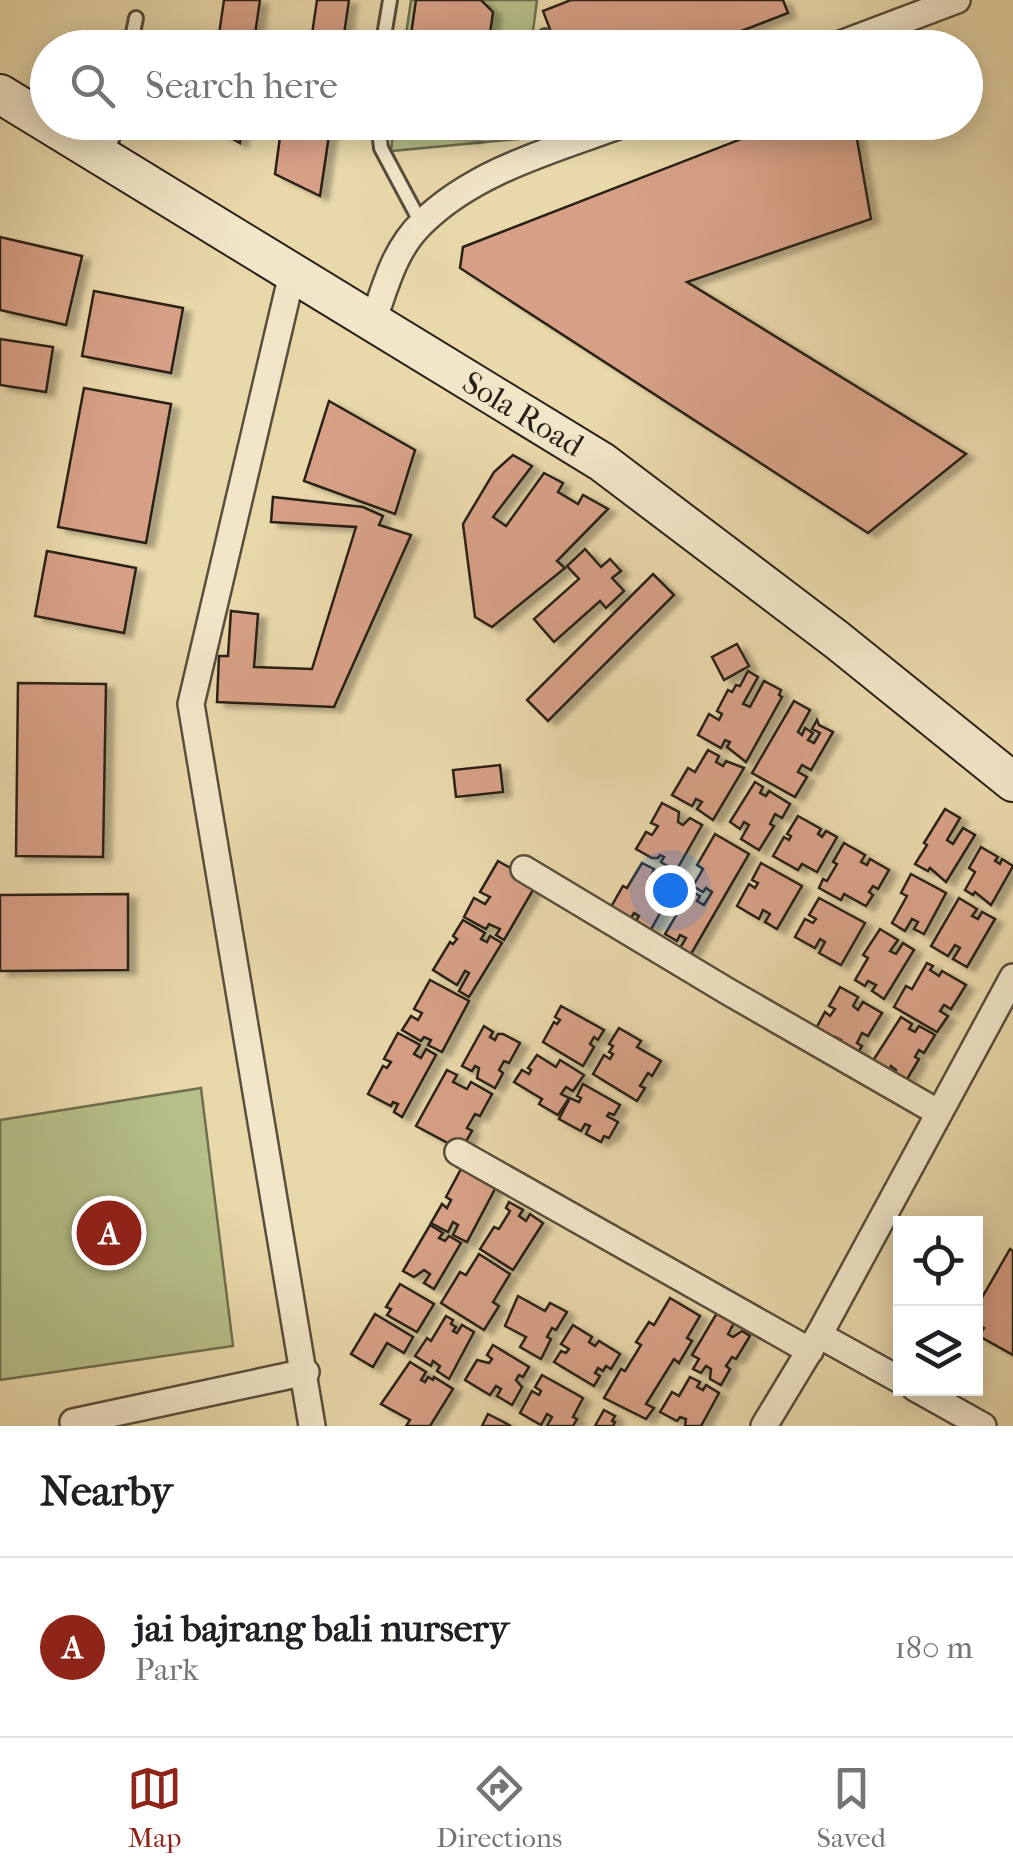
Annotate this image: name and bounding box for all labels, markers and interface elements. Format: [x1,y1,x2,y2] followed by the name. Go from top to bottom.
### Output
[30,30,983,140] search box
[65,58,120,113] icon: search
[145,63,338,108] text: Search here
[456,364,591,465] street label: Sola Road
[645,865,696,916] your location
[76,1196,142,1270] pin: A
[893,1216,983,1396] map controls
[893,1216,983,1306] button: locate
[893,1306,983,1396] button: layers
[40,1467,172,1516] text: Nearby
[135,1606,509,1651] text: jai bajrang bali nursery
[62,1629,83,1666] text: A
[894,1629,973,1666] text: 180 m
[135,1651,199,1688] text: Park
[127,1761,182,1854] tab: Map
[436,1761,562,1854] tab: Directions
[816,1761,886,1854] tab: Saved

